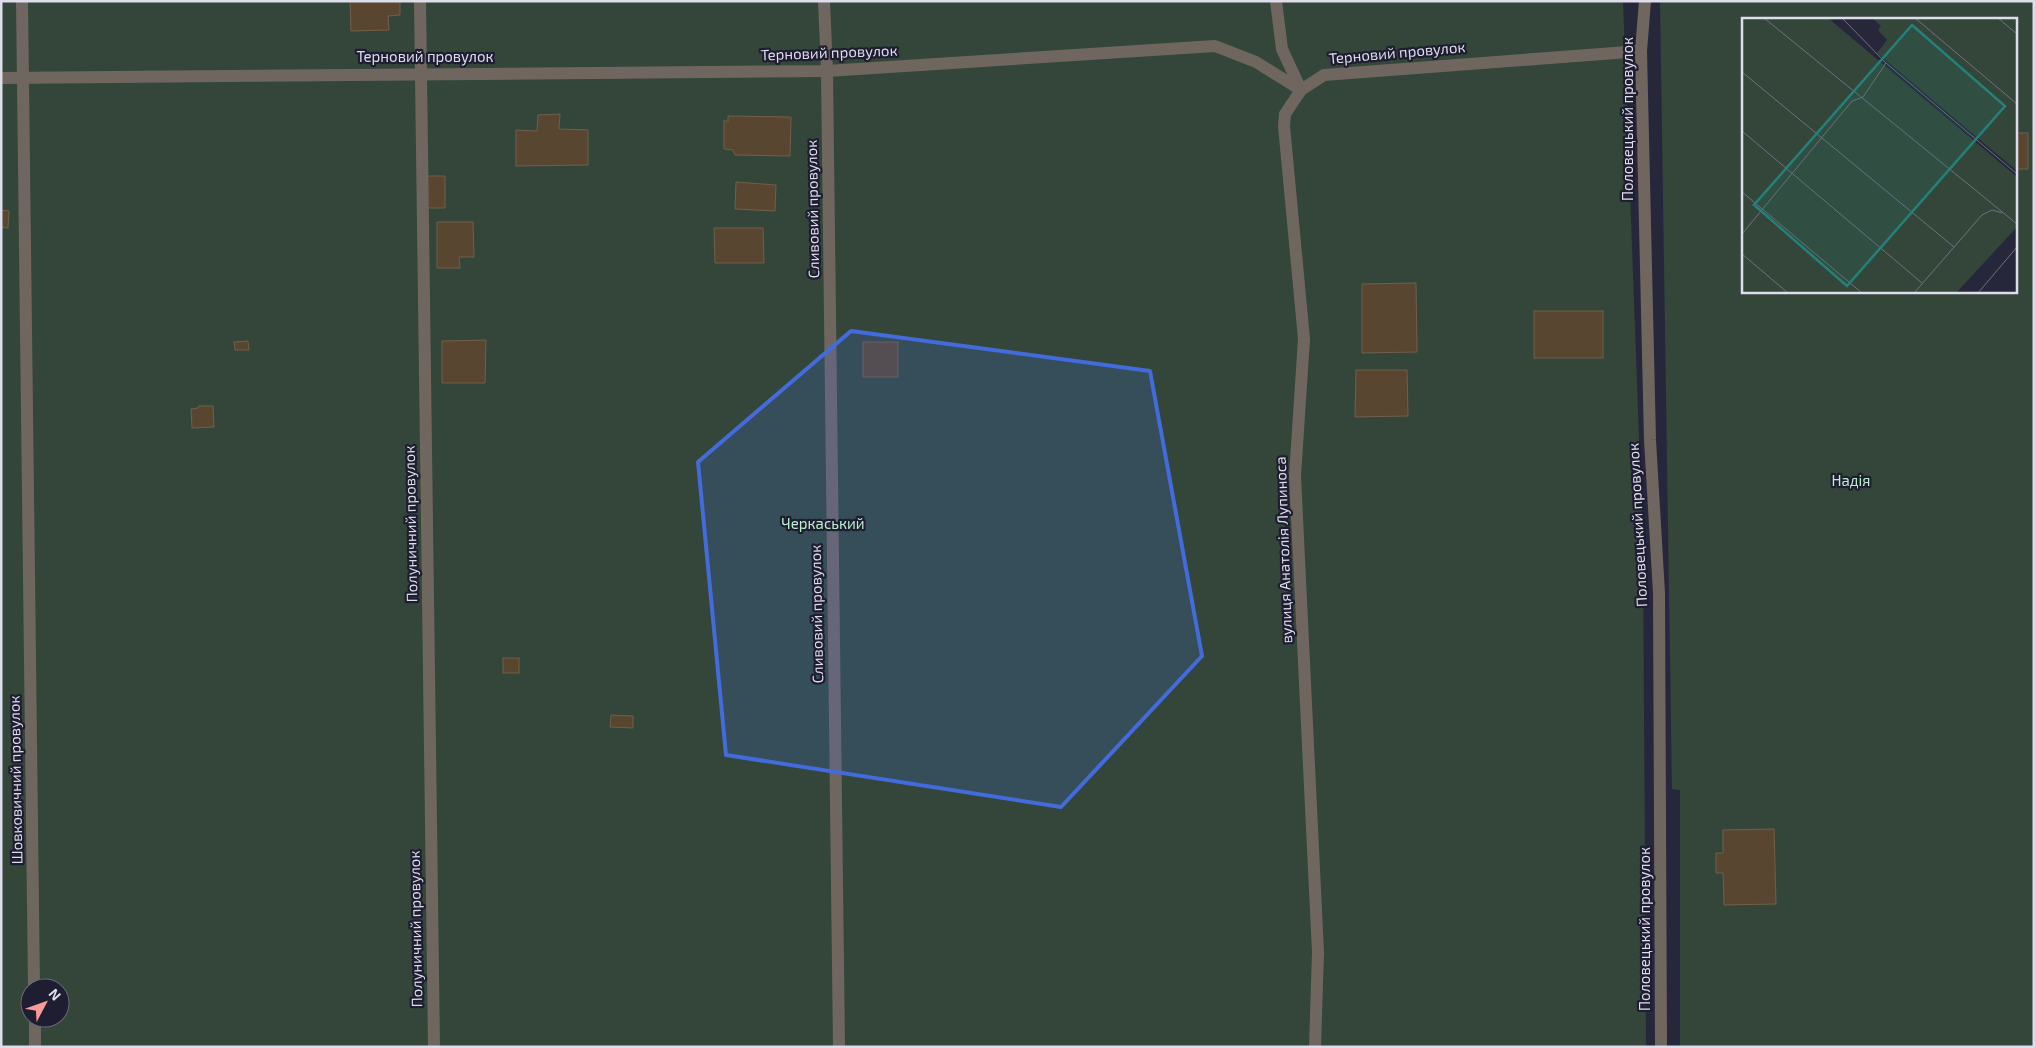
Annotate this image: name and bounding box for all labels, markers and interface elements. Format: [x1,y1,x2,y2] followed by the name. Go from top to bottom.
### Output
[1742,18,2018,292] inset map
[1328,37,1466,68] street label: Терновий провулок
[1618,37,1637,201] street label: Половецький провулок
[760,41,898,64] street label: Терновий провулок
[356,47,494,66] street label: Терновий провулок
[802,140,823,278] street label: Сливовий провулок
[1624,443,1651,608] street label: Половецький провулок
[400,445,421,603] street label: Полуничний провулок
[1271,456,1296,644] street label: вулиця Анатолія Лупиноса
[1831,471,1871,489] park label: Надія
[781,514,865,532] park label: Черкаський
[806,545,827,683] street label: Сливовий провулок
[5,695,26,865] street label: Шовковичний провулок
[1635,847,1654,1011] street label: Половецький провулок
[405,850,426,1008] street label: Полуничний провулок
[20,978,70,1028] north arrow
[45,985,65,1004] text: N

